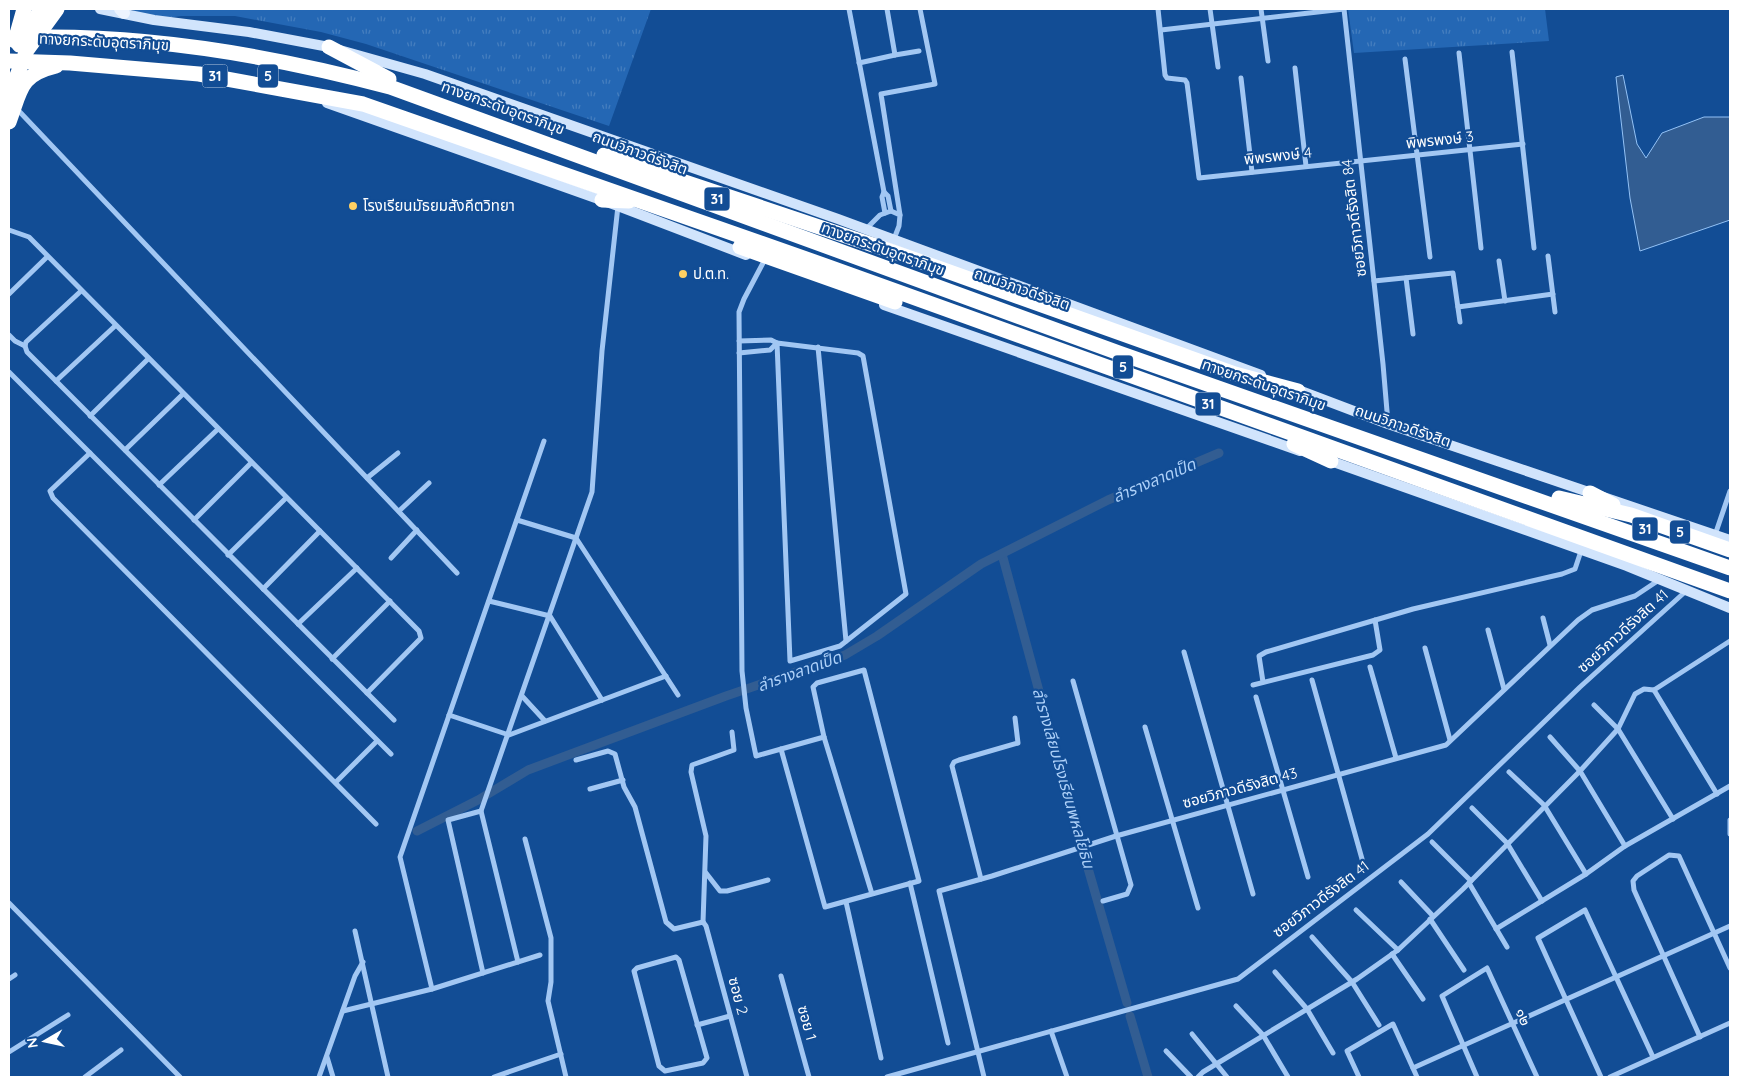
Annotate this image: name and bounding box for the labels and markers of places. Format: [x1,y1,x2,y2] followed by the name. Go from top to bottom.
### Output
[363,196,515,215] place label: โรงเรียนมัธยมสังคีตวิทยา
[347,200,359,212] marker: โรงเรียนมัธยมสังคีตวิทยา
[693,264,729,283] place label: ป.ต.ท.
[677,268,689,280] marker: ป.ต.ท.

